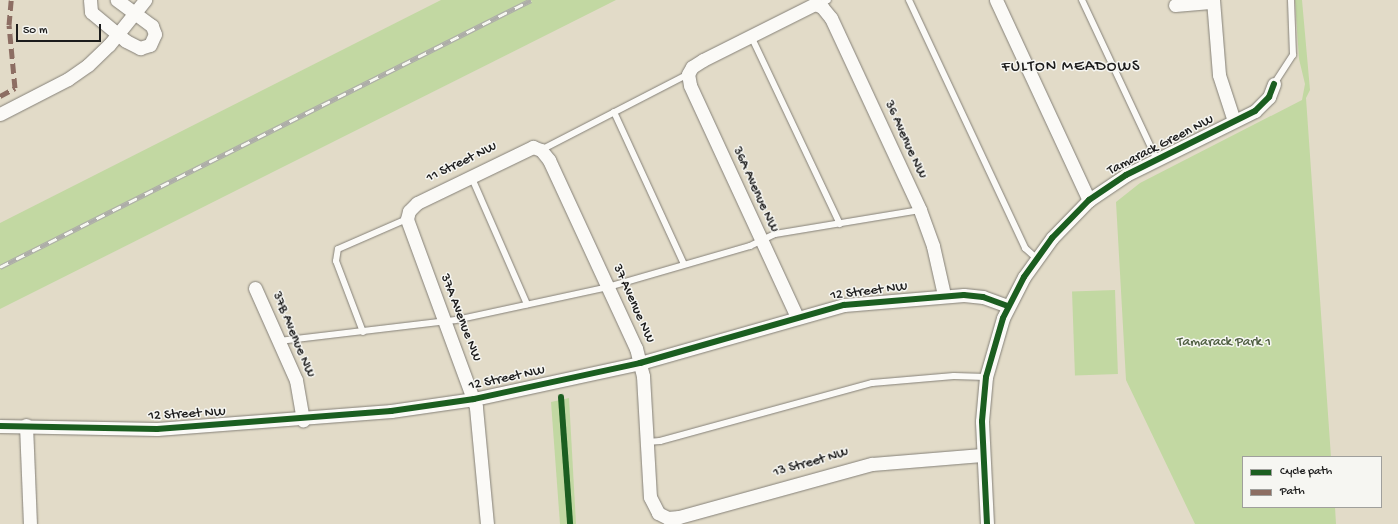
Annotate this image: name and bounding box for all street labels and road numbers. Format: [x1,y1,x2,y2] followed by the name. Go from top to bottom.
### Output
[880,98,930,182] street label: 36 Avenue NW
[1105,112,1217,180] street label: Tamarack Green NW
[424,139,500,187] street label: 11 Street NW
[728,145,782,235] street label: 36A Avenue NW
[608,262,658,346] street label: 37 Avenue NW
[436,272,484,364] street label: 37A Avenue NW
[830,279,908,305] street label: 12 Street NW
[267,290,319,380] street label: 37B Avenue NW
[467,363,547,395] street label: 12 Street NW
[148,405,226,425] street label: 12 Street NW
[771,444,851,482] street label: 13 Street NW

